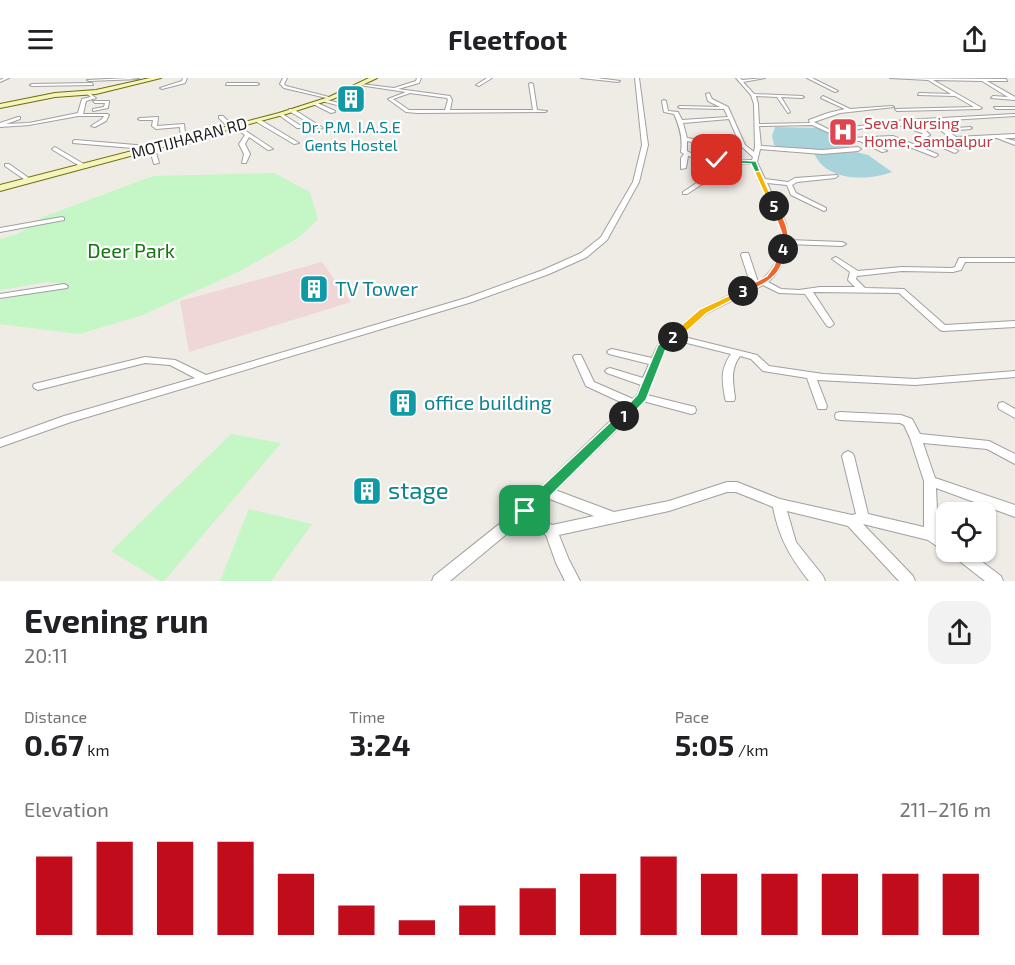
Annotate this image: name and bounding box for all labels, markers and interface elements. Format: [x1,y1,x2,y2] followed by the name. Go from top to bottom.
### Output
[24,23,57,56] icon: menu
[448,23,567,55] text: Fleetfoot
[958,23,991,56] icon: share
[335,83,367,115] building icon: Dr. P.M. I.A.S.E Gents Hostel
[129,113,249,162] street label: MOTIJHARAN RD
[864,113,993,150] place label: Seva Nursing Home, Sambalpur
[827,116,859,148] hospital icon: Seva Nursing Home, Sambalpur
[301,117,401,154] place label: Dr. P.M. I.A.S.E Gents Hostel
[691,134,742,185] pin
[700,143,733,176] icon: check
[759,191,789,221] pin: 5
[770,196,778,215] text: 5
[768,234,798,264] pin: 4
[87,238,175,262] park label: Deer Park
[778,239,788,258] text: 4
[298,273,330,305] building icon: TV Tower
[335,276,418,300] place label: TV Tower
[728,276,758,306] pin: 3
[738,281,748,300] text: 3
[658,322,688,352] pin: 2
[668,327,678,346] text: 2
[387,387,419,419] building icon: office building
[424,390,552,414] place label: office building
[609,401,639,431] pin: 1
[621,406,627,425] text: 1
[351,475,383,507] building icon: stage
[388,475,449,504] place label: stage
[499,485,550,536] pin
[508,494,541,527] icon: arrive
[936,502,996,562] map controls
[936,502,996,562] button: locate
[24,600,209,640] text: Evening run
[928,601,991,664] button: share
[24,643,68,667] text: 20:11
[24,707,87,726] text: Distance
[349,707,385,726] text: Time
[675,707,709,726] text: Pace
[24,726,84,762] text: 0.67
[349,726,411,762] text: 3:24
[675,726,734,762] text: 5:05
[84,740,110,759] text: km
[734,740,768,759] text: /km
[24,797,109,821] text: Elevation
[899,797,991,821] text: 211–216 m

